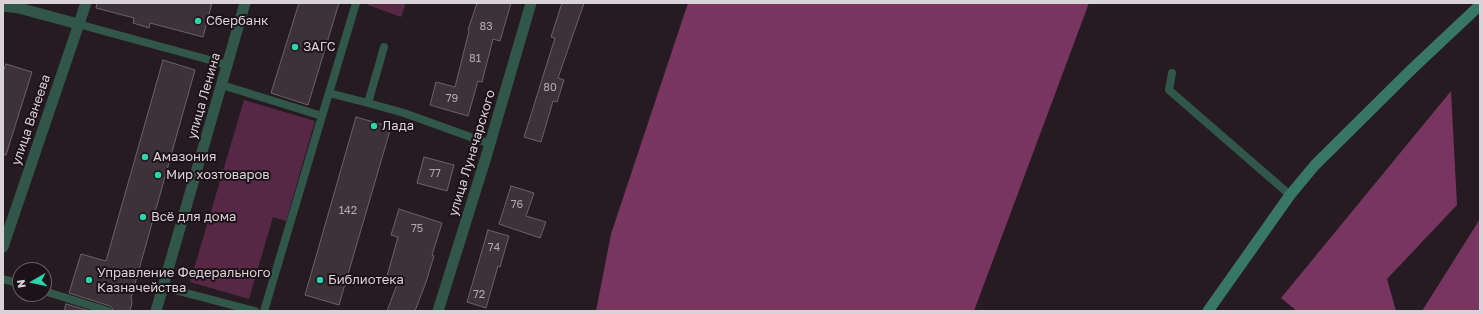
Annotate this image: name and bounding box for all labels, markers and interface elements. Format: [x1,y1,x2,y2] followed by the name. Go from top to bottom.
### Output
[206,13,269,29] place label: Сбербанк
[193,16,203,26] marker: Сбербанк
[479,20,493,34] house number: 83
[303,39,336,55] place label: ЗАГС
[290,42,300,52] marker: ЗАГС
[184,51,224,141] street label: улица Ленина
[469,52,481,66] house number: 81
[8,73,54,167] street label: улица Ванеева
[543,81,557,95] house number: 80
[445,88,499,218] street label: улица Луначарского
[446,92,458,106] house number: 79
[382,118,414,134] place label: Лада
[369,121,379,131] marker: Лада
[153,149,216,165] place label: Амазония
[140,152,150,162] marker: Амазония
[166,167,270,183] place label: Мир хозтоваров
[429,167,441,181] house number: 77
[153,170,163,180] marker: Мир хозтоваров
[511,198,523,212] house number: 76
[339,204,357,218] house number: 142
[151,209,236,225] place label: Всё для дома
[138,212,148,222] marker: Всё для дома
[411,222,423,236] house number: 75
[488,241,500,255] house number: 74
[12,262,52,302] north arrow
[97,265,271,296] place label: Управление Федерального Казначейства
[328,272,404,288] place label: Библиотека
[84,275,94,285] marker: Управление Федерального Казначейства
[315,275,325,285] marker: Библиотека
[14,279,28,289] text: N
[473,288,485,302] house number: 72

